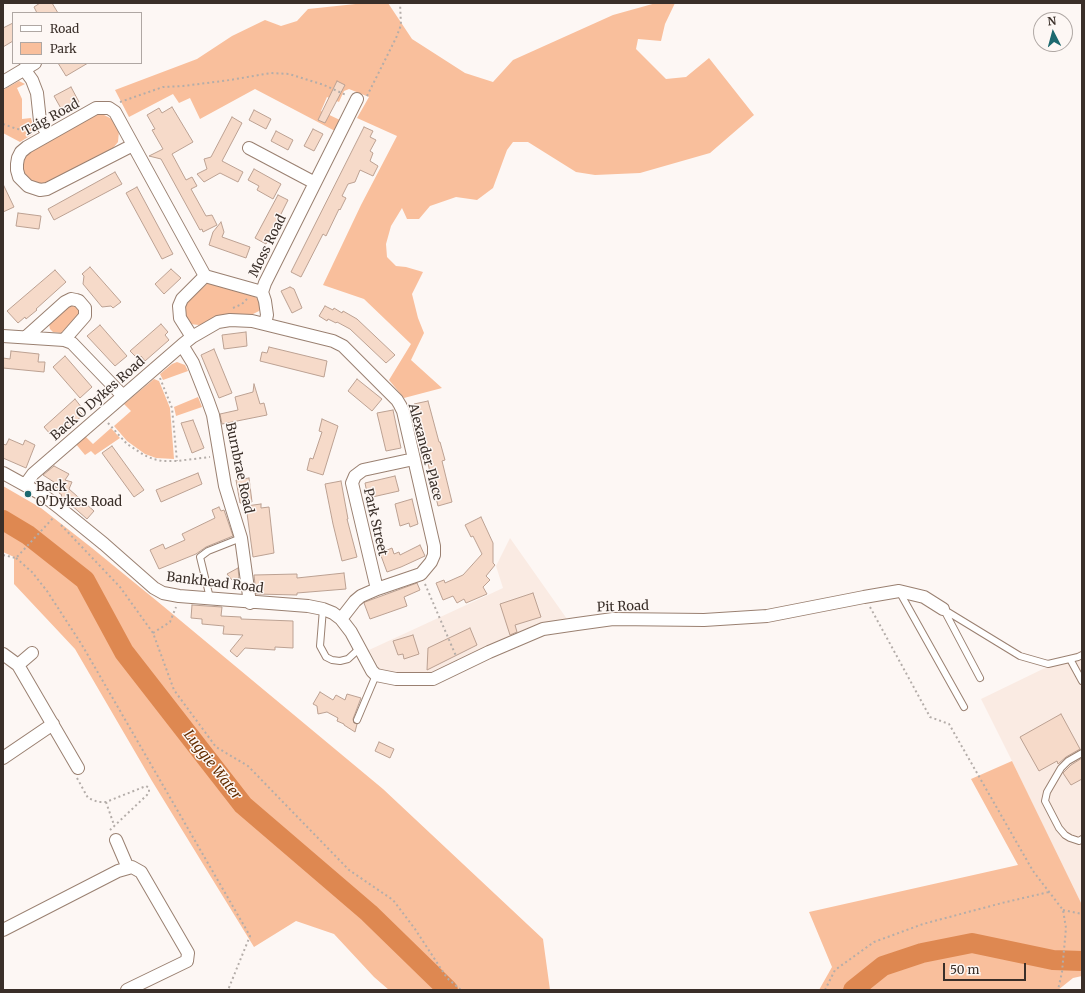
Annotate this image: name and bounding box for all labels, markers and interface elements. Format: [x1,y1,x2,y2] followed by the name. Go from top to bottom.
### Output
[12,12,142,64] legend
[1033,12,1073,52] north arrow
[1047,14,1057,28] text: N
[50,21,79,36] text: Road
[50,41,77,56] text: Park
[20,96,82,140] street label: Taig Road
[246,212,290,280] street label: Moss Road
[48,354,148,444] street label: Back O Dykes Road
[405,402,445,502] street label: Alexander Place
[222,421,256,515] street label: Burnbrae Road
[36,479,122,510] place label: Back O'Dykes Road
[360,487,390,557] street label: Park Street
[23,489,33,499] marker: Back O'Dykes Road
[166,569,264,597] street label: Bankhead Road
[597,598,649,616] street label: Pit Road
[180,727,244,803] water label: Luggie Water
[945,955,1028,981] scale bar
[950,962,979,977] text: 50 m

